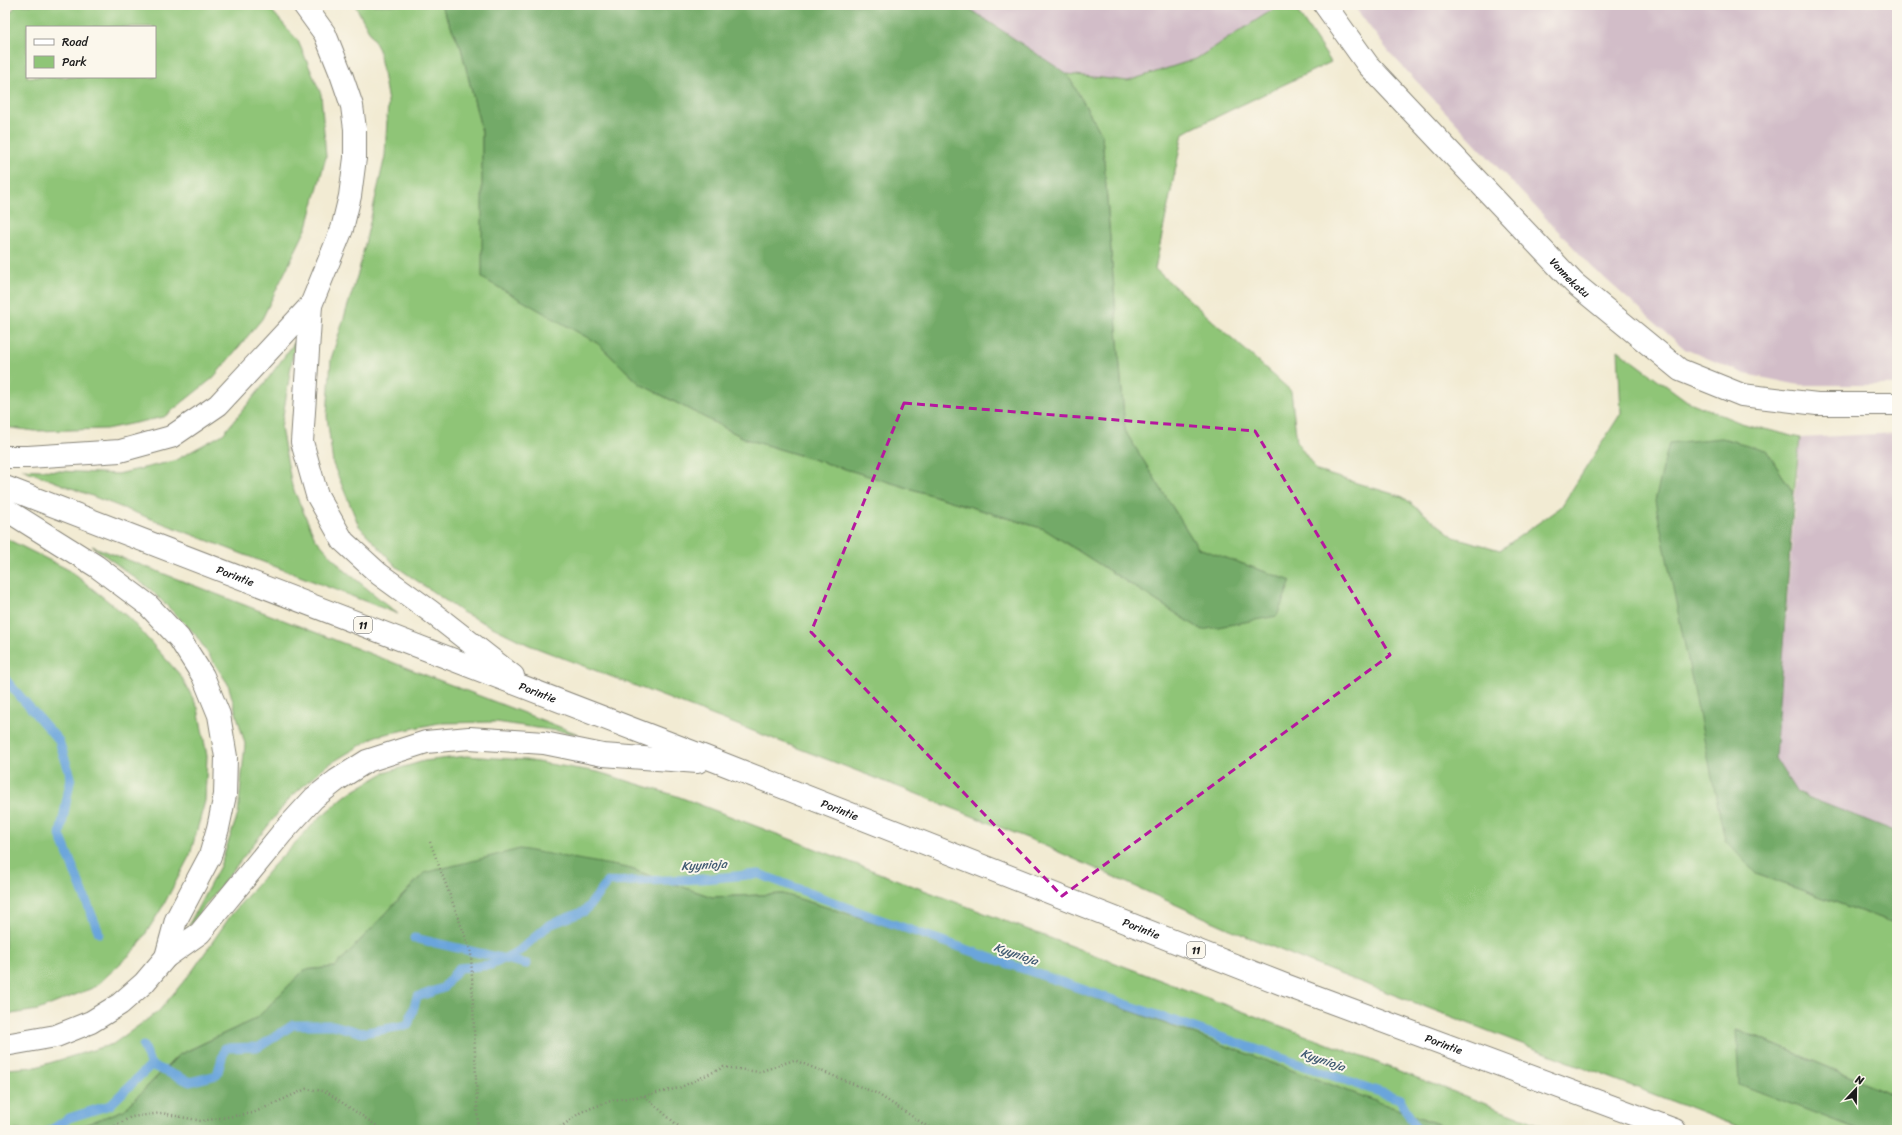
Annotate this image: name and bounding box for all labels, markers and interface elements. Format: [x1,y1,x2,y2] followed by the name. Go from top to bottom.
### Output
[26,26,156,78] legend
[62,31,89,53] text: Road
[62,51,87,73] text: Park
[1545,253,1594,303] street label: Vannekatu
[214,560,257,592] street label: Porintie
[354,617,372,633] road number: 11
[516,677,560,709] street label: Porintie
[818,794,862,826] street label: Porintie
[681,853,728,877] water label: Kyynioja
[1119,913,1163,945] street label: Porintie
[991,936,1042,972] water label: Kyynioja
[1187,942,1205,958] road number: 11
[1422,1029,1466,1060] street label: Porintie
[1298,1042,1349,1078] water label: Kyynioja
[1836,1069,1876,1109] north arrow
[1852,1070,1867,1091] text: N

